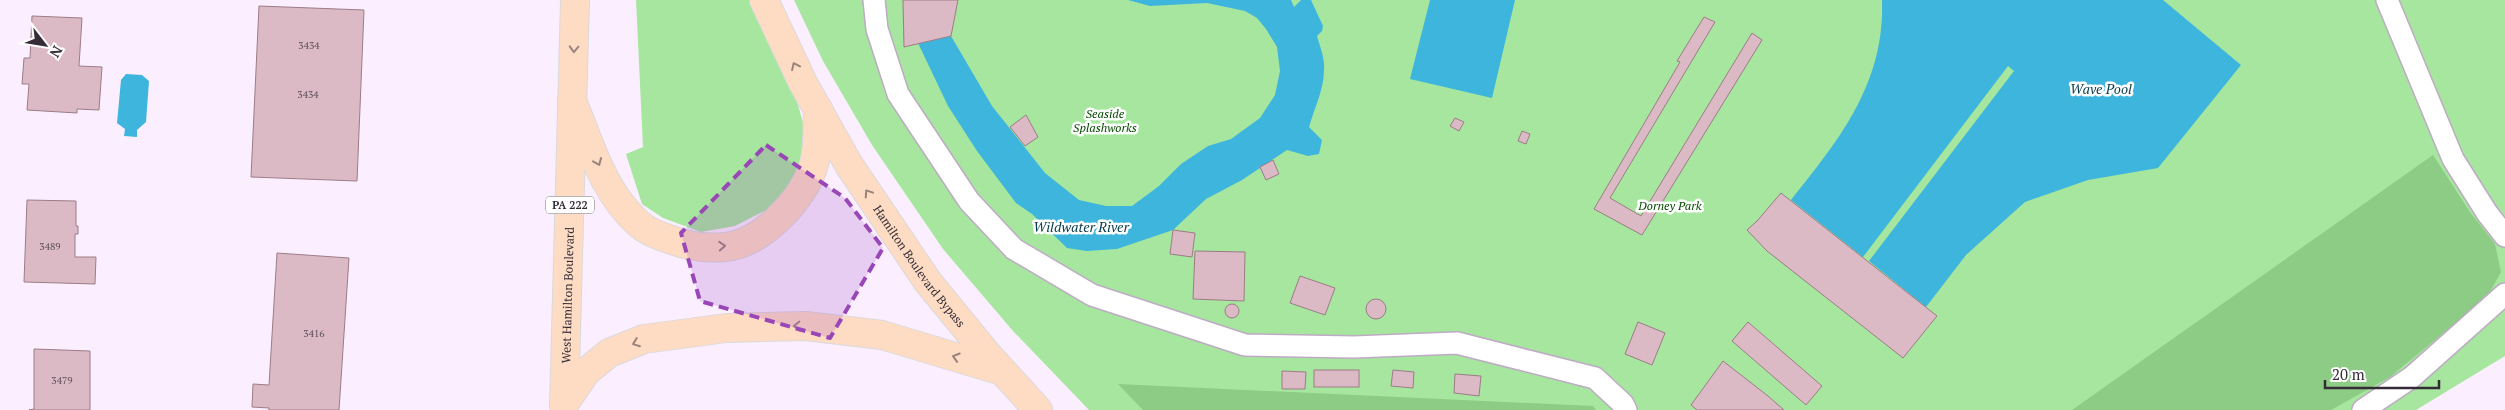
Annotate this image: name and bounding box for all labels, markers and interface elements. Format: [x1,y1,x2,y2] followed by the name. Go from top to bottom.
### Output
[20,20,70,70] north arrow
[298,39,320,52] house number: 3434
[45,43,67,62] text: N
[568,45,579,53] one-way arrow
[791,62,801,71] one-way arrow
[2070,79,2132,98] water label: Wave Pool
[297,88,319,101] house number: 3434
[1073,106,1137,135] park label: Seaside Splashworks
[591,157,602,166] one-way arrow
[865,189,874,199] one-way arrow
[546,196,594,214] road number: PA 222
[1637,198,1702,213] park label: Dorney Park
[871,202,969,330] street label: Hamilton Boulevard Bypass
[1033,217,1129,236] water label: Wildwater River
[558,226,576,363] street label: West Hamilton Boulevard
[39,240,61,253] house number: 3489
[718,241,726,252] one-way arrow
[793,321,800,331] one-way arrow
[303,327,325,340] house number: 3416
[632,336,641,347] one-way arrow
[952,352,960,362] one-way arrow
[2325,358,2439,390] scale bar
[2332,364,2365,384] text: 20 m
[51,374,73,387] house number: 3479

